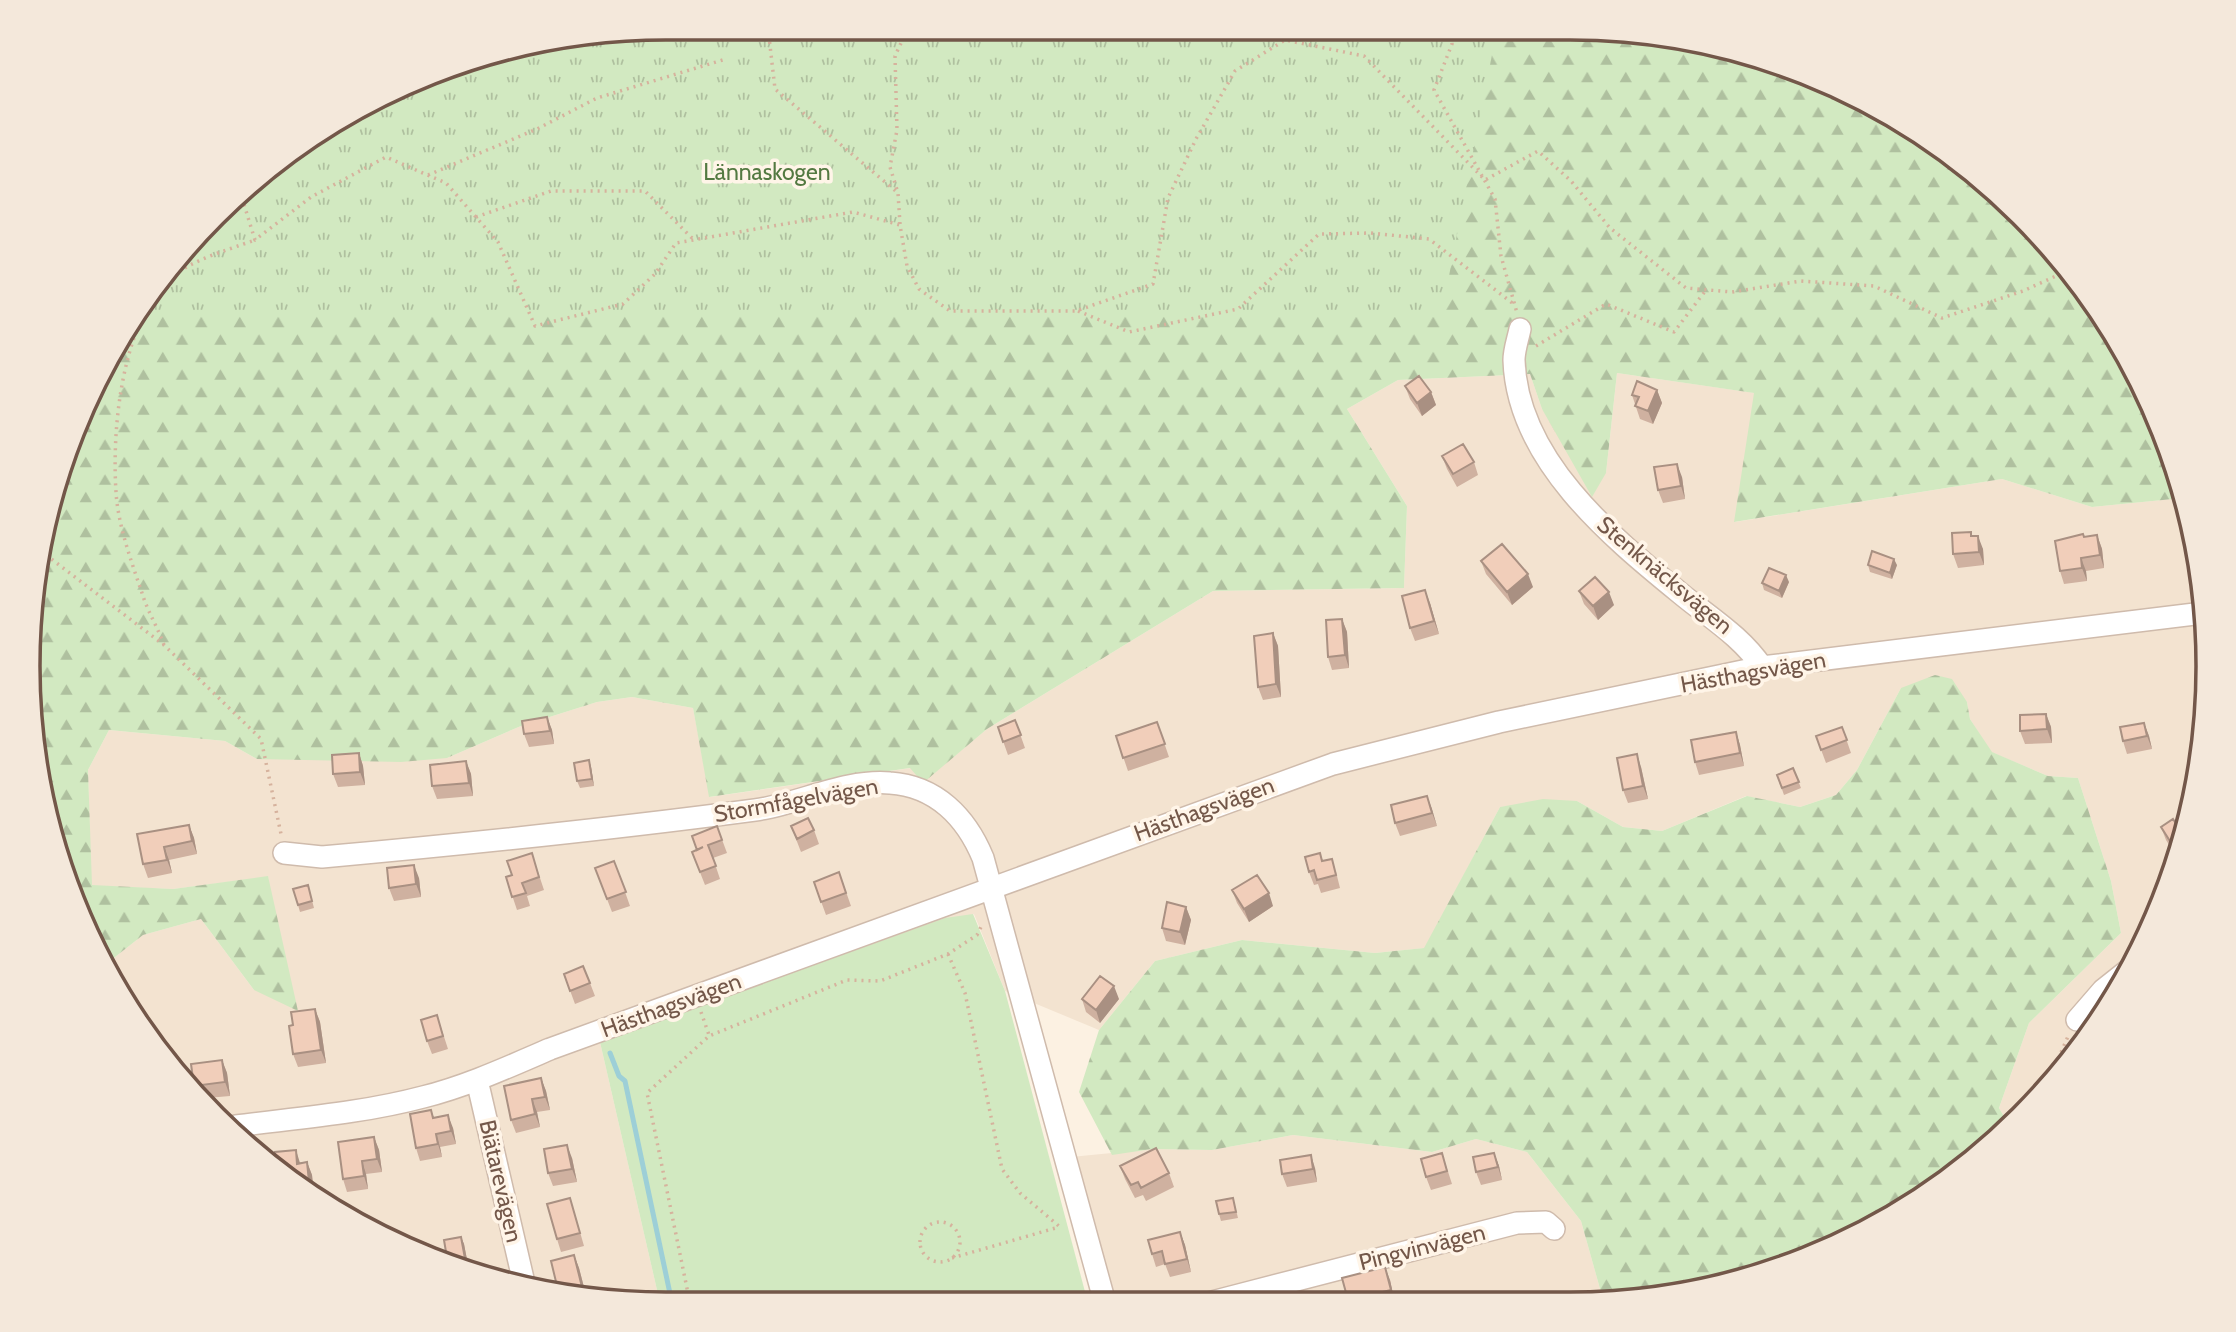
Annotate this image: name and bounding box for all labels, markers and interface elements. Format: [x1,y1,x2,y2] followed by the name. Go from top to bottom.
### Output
[703,158,831,186] park label: Lännaskogen
[1592,510,1738,640] street label: Stenknäcksvägen
[1678,645,1828,699] street label: Hästhagsvägen
[1130,771,1278,847] street label: Hästhagsvägen
[712,772,880,828] street label: Stormfågelvägen
[597,967,745,1043] street label: Hästhagsvägen
[473,1117,529,1245] street label: Biätarevägen
[1356,1218,1488,1276] street label: Pingvinvägen

